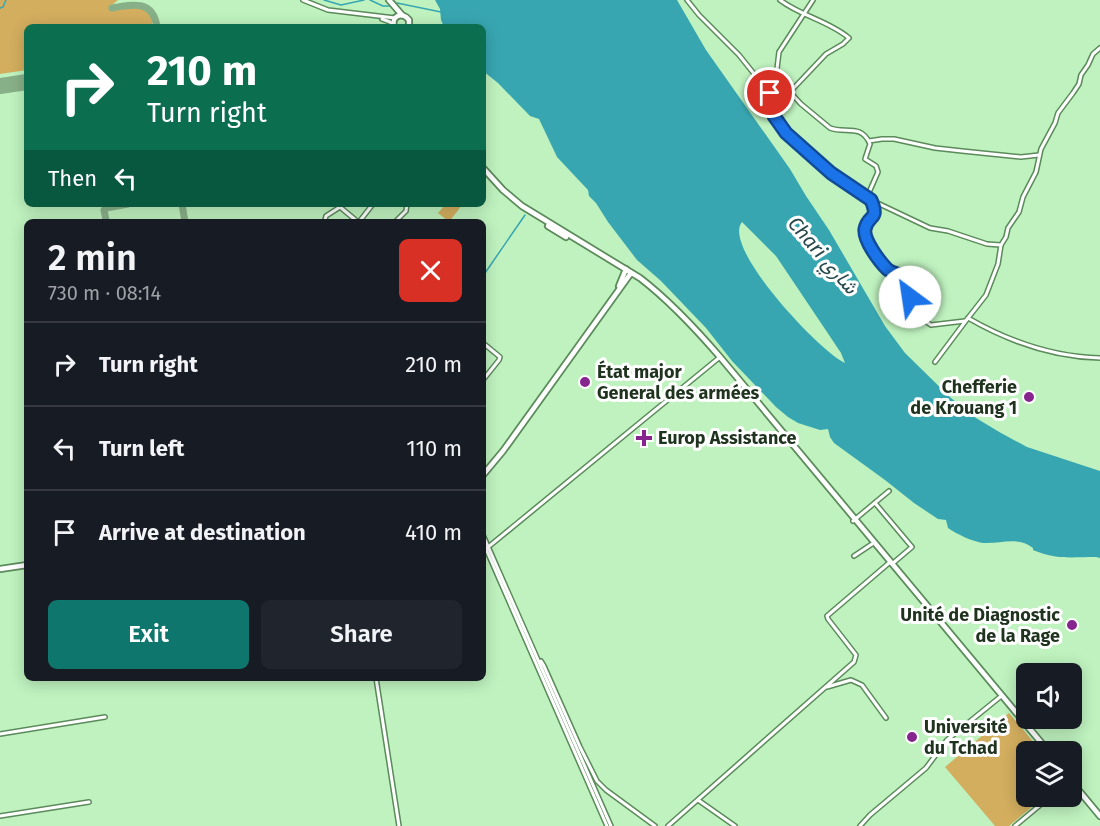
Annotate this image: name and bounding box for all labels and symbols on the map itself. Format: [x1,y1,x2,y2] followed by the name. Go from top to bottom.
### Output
[744,67,795,118] pin
[780,212,864,302] water label: Chari شاري
[878,265,942,329] position arrow
[597,360,760,404] place label: État major General des armées
[578,375,592,389] marker: État major General des armées
[910,376,1017,419] place label: Chefferie de Krouang 1
[1022,390,1036,404] marker: Chefferie de Krouang 1
[658,427,797,449] place label: Europ Assistance
[635,429,653,447] marker: Europ Assistance
[900,604,1060,647] place label: Unité de Diagnostic de la Rage
[1065,618,1079,632] marker: Unité de Diagnostic de la Rage
[924,716,1008,759] place label: Université du Tchad
[905,730,919,744] marker: Université du Tchad

